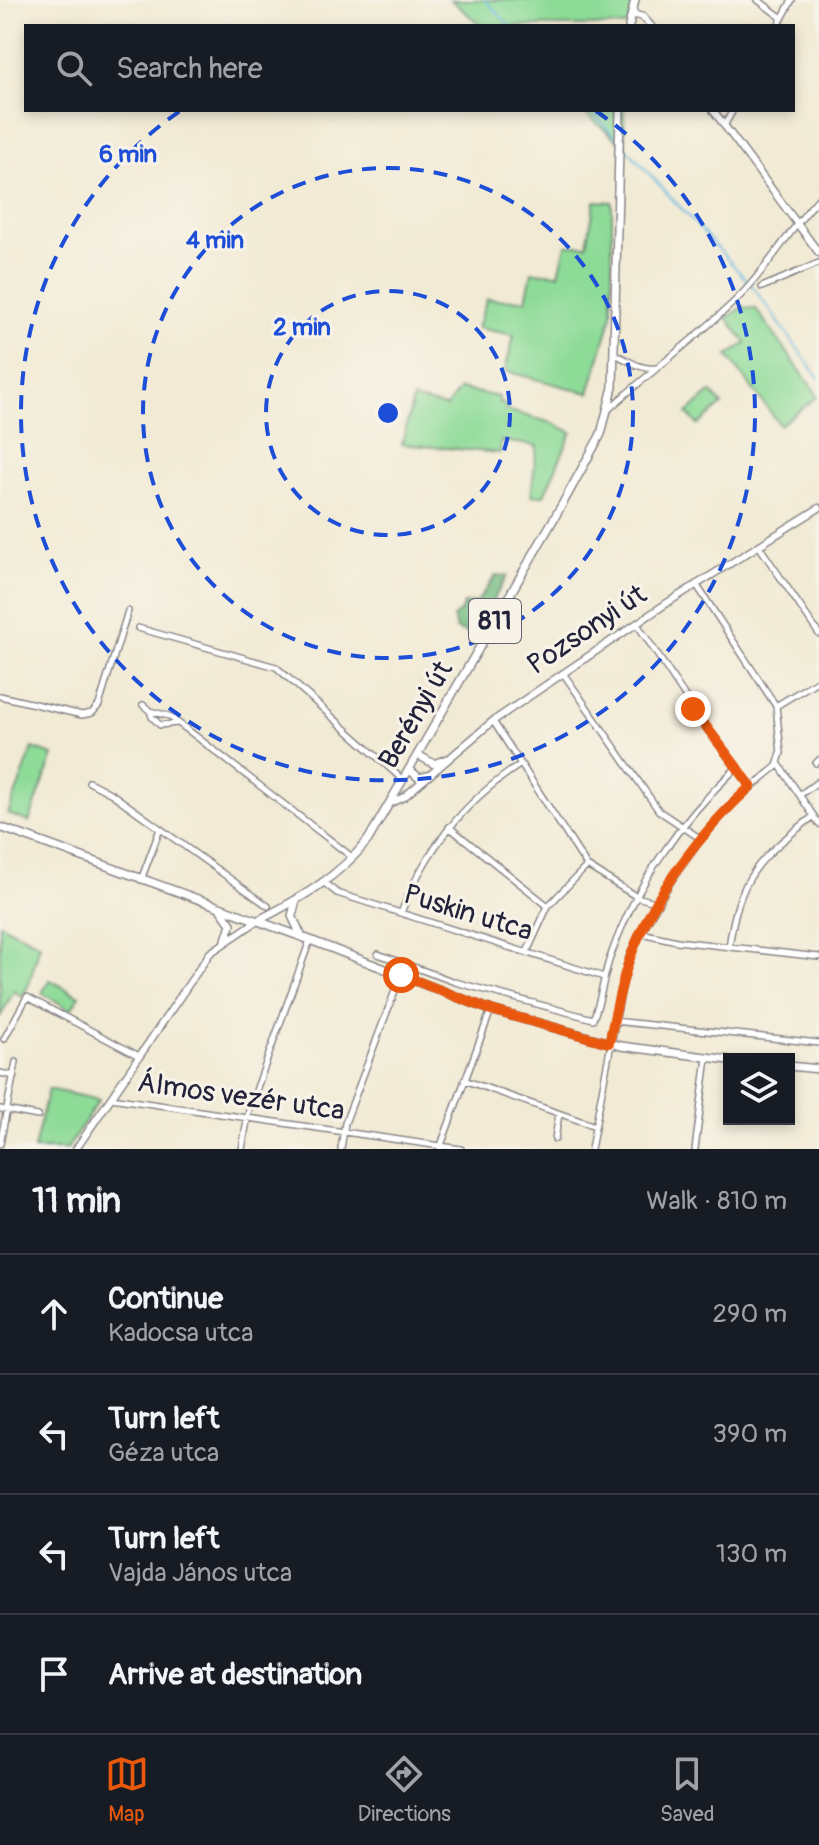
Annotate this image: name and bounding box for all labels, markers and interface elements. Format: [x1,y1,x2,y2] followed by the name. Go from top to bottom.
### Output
[24,24,795,112] search box
[52,46,96,90] icon: search
[116,50,263,87] text: Search here
[99,140,157,169] text: 6 min
[186,226,244,255] text: 4 min
[273,313,331,342] text: 2 min
[374,399,402,427] centre of rings
[521,577,654,683] street label: Pozsonyi út
[469,599,521,643] road number: 811
[371,654,461,775] street label: Berényi út
[675,691,711,727] route end
[399,877,537,949] street label: Puskin utca
[383,957,419,993] route start
[723,1053,795,1125] map controls
[723,1053,795,1125] button: layers
[135,1065,347,1129] street label: Álmos vezér utca
[32,1180,121,1223] text: 11 min
[646,1185,787,1217] text: Walk · 810 m
[108,1280,223,1317] text: Continue
[32,1292,76,1336] icon: ahead
[713,1298,787,1330] text: 290 m
[108,1317,253,1349] text: Kadocsa utca
[108,1400,219,1437] text: Turn left
[32,1412,76,1456] icon: left
[713,1418,787,1450] text: 390 m
[108,1437,219,1469] text: Géza utca
[108,1520,219,1557] text: Turn left
[32,1532,76,1576] icon: left
[716,1538,787,1570] text: 130 m
[108,1557,292,1589] text: Vajda János utca
[32,1652,76,1696] icon: arrive
[108,1656,362,1693] text: Arrive at destination
[105,1752,149,1828] tab: Map
[358,1752,451,1828] tab: Directions
[660,1752,714,1828] tab: Saved

